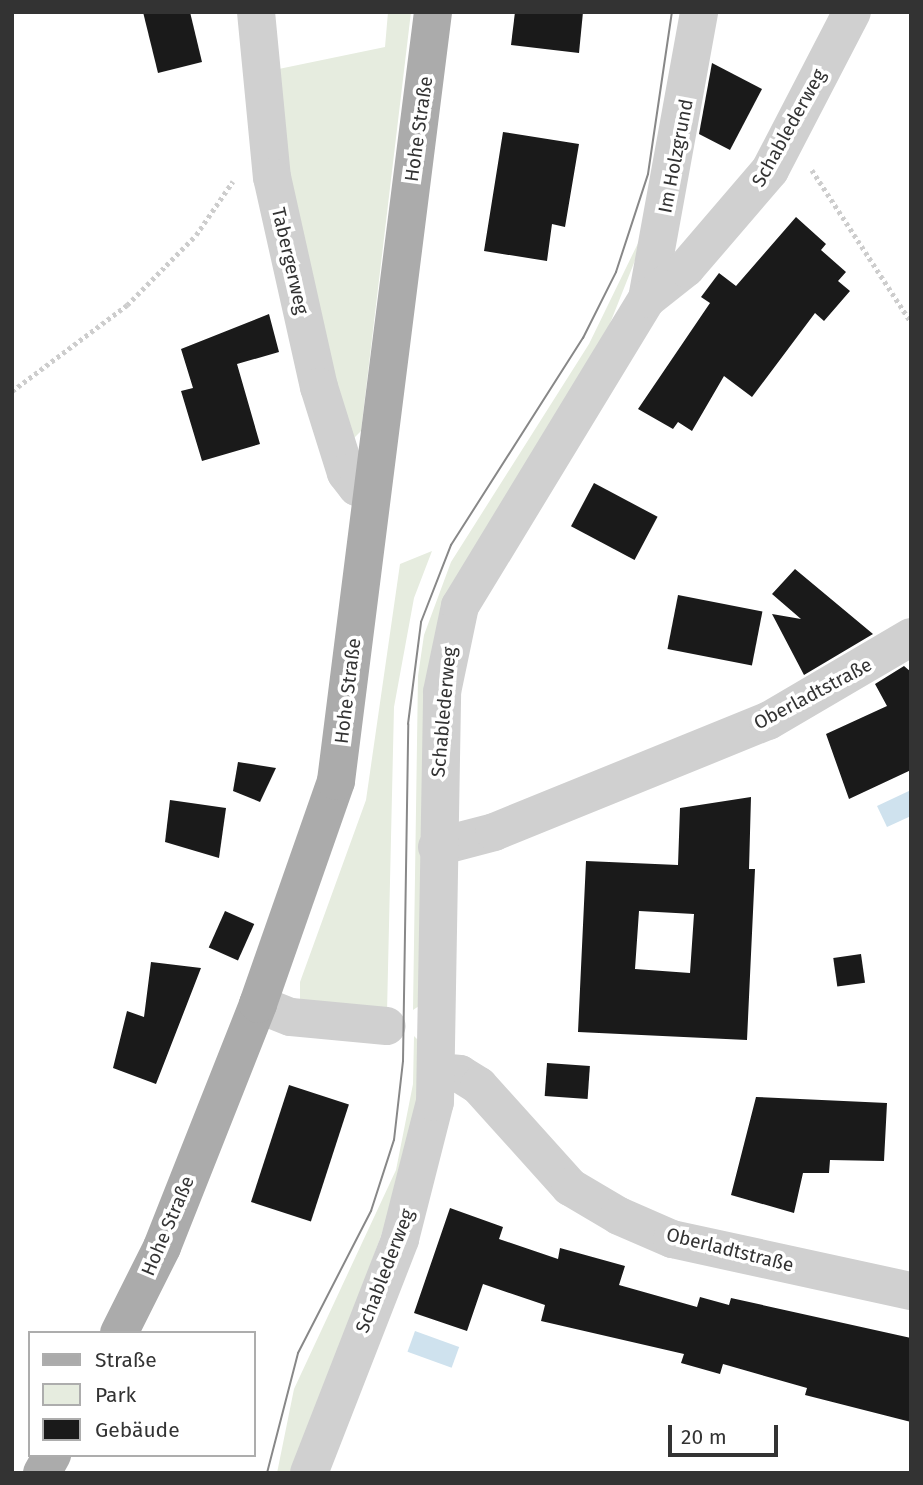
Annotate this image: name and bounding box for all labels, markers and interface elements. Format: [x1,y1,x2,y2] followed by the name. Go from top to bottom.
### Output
[747,65,831,191] street label: Schablederweg
[400,75,438,183] street label: Hohe Straße
[654,97,698,215] street label: Im Holzgrund
[267,205,313,317] street label: Tabergerweg
[330,637,366,745] street label: Hohe Straße
[427,646,461,778] street label: Schablederweg
[750,653,876,735] street label: Oberladtstraße
[137,1173,199,1279] street label: Hohe Straße
[351,1206,419,1336] street label: Schablederweg
[664,1223,796,1277] street label: Oberladtstraße
[28,1331,256,1457] legend
[95,1347,157,1373] text: Straße
[95,1382,136,1408] text: Park
[671,1412,781,1456] scale bar
[95,1417,180,1443] text: Gebäude
[681,1424,727,1450] text: 20 m

